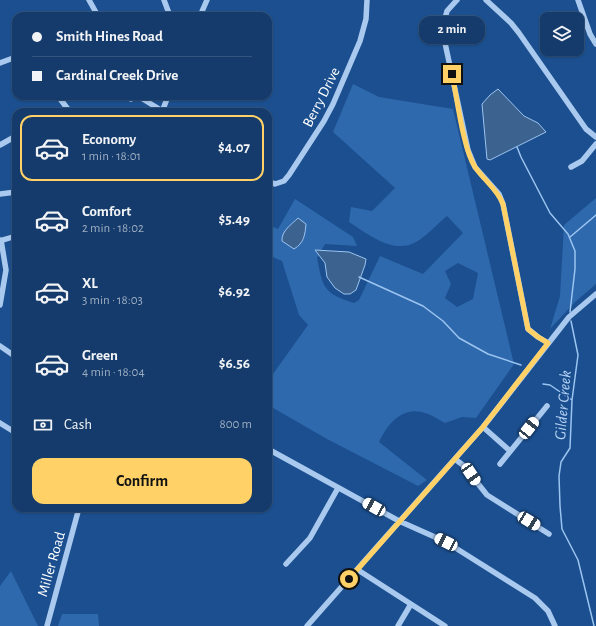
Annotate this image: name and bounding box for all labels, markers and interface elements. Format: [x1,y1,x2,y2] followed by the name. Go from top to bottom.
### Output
[540,12,584,56] map controls
[540,12,584,56] button: layers
[419,16,485,44] callout: 2 min
[438,23,466,36] text: 2 min
[56,29,163,44] text: Smith Hines Road
[300,65,343,129] street label: Berry Drive
[443,65,461,83] route end
[56,68,178,83] text: Cardinal Creek Drive
[34,130,70,166] icon: car
[82,132,136,147] text: Economy
[218,140,250,155] text: $4.07
[82,150,141,163] text: 1 min · 18:01
[34,202,70,238] icon: car
[82,204,131,219] text: Comfort
[219,212,250,227] text: $5.49
[82,222,144,235] text: 2 min · 18:02
[34,274,70,310] icon: car
[82,276,98,291] text: XL
[218,284,250,299] text: $6.92
[82,294,143,307] text: 3 min · 18:03
[34,346,70,382] icon: car
[82,348,118,363] text: Green
[219,356,250,371] text: $6.56
[82,366,145,379] text: 4 min · 18:04
[552,370,574,440] water label: Gilder Creek
[32,414,54,436] icon: cash
[517,415,541,441] car
[64,417,92,432] text: Cash
[220,418,252,431] text: 800 m
[32,458,252,504] button: Confirm
[459,461,483,487] car
[361,496,387,518] car
[516,510,542,532] car
[35,530,68,598] street label: Miller Road
[433,531,459,553] car
[340,570,358,588] route start

